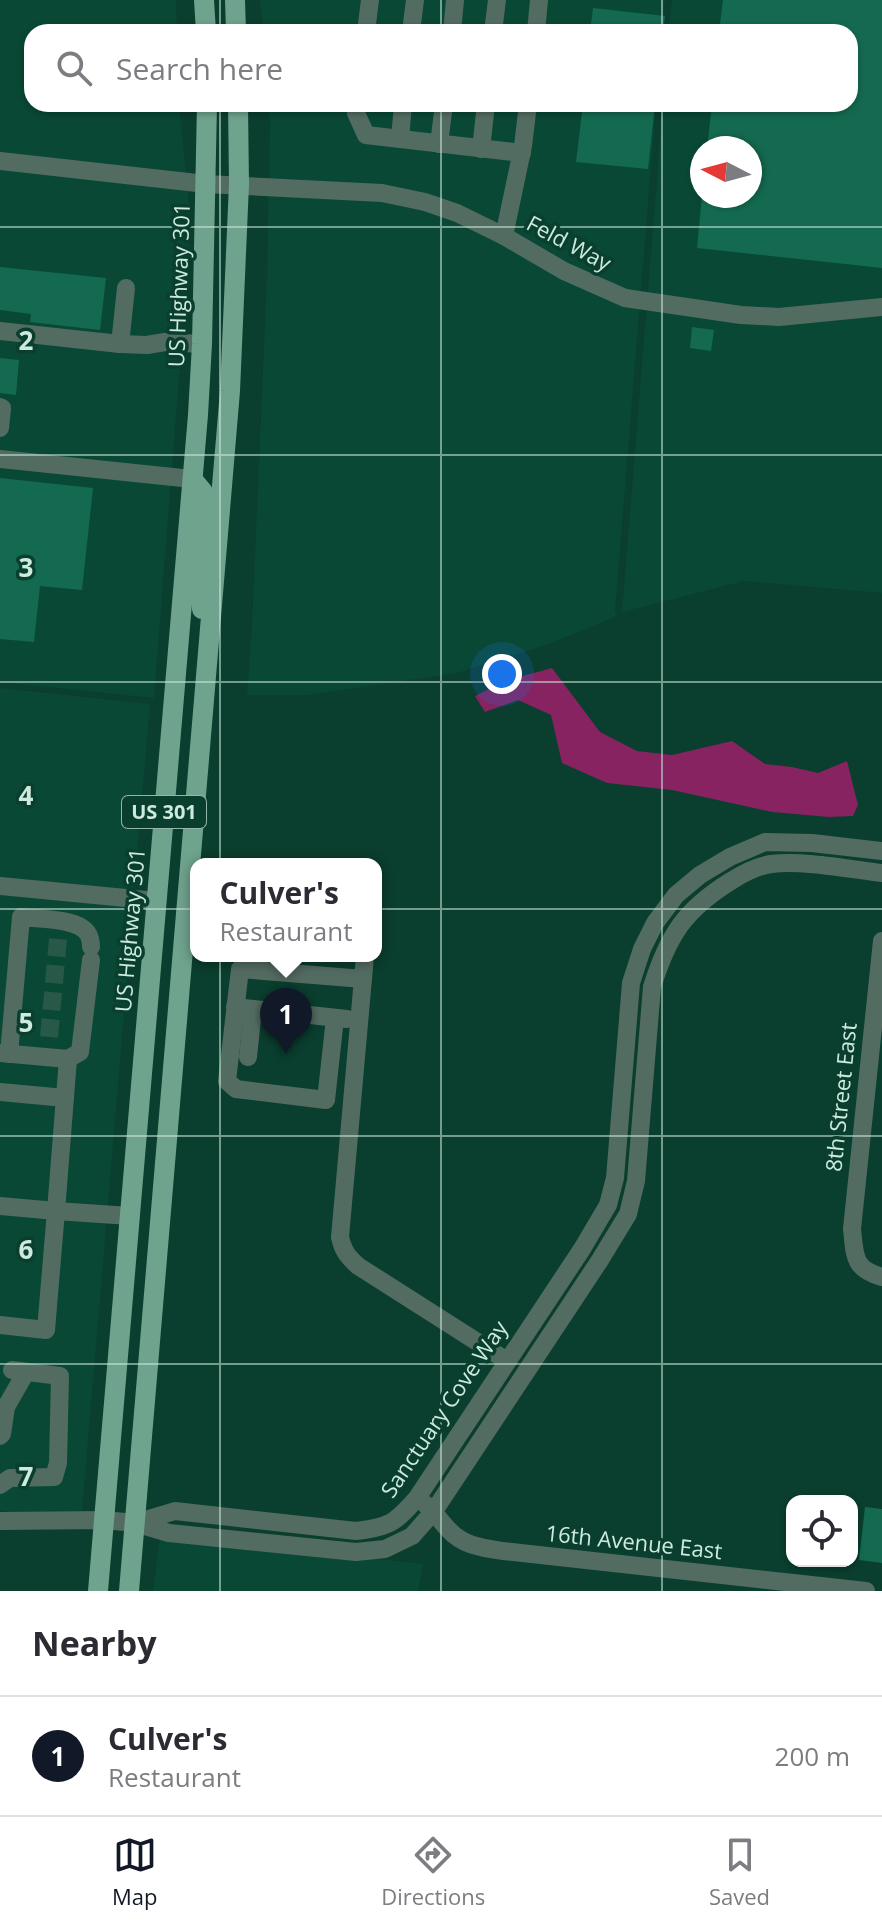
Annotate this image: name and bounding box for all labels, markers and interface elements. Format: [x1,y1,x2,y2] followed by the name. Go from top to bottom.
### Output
[24,24,858,112] search box
[52,46,96,90] icon: search
[116,48,283,89] text: Search here
[690,136,762,208] north arrow
[160,202,196,368] street label: US Highway 301
[522,207,618,277] street label: Feld Way
[19,322,34,358] text: 2
[19,549,33,585] text: 3
[482,654,522,694] your location
[19,777,34,813] text: 4
[122,796,206,828] road number: US 301
[107,847,151,1013] street label: US Highway 301
[190,858,382,962] popup
[220,872,339,913] text: Culver's
[220,913,352,949] text: Restaurant
[260,988,312,1054] pin: 1
[19,1004,33,1040] text: 5
[817,1021,863,1173] street label: 8th Street East
[19,1231,34,1267] text: 6
[373,1313,514,1503] street label: Sanctuary Cove Way
[19,1458,34,1494] text: 7
[786,1495,858,1567] map controls
[786,1495,858,1567] button: locate
[544,1517,724,1565] street label: 16th Avenue East
[32,1620,157,1666] text: Nearby
[108,1718,227,1759] text: Culver's
[51,1738,65,1774] text: 1
[775,1738,850,1774] text: 200 m
[108,1759,241,1795] text: Restaurant
[112,1833,157,1911] tab: Map
[381,1833,485,1911] tab: Directions
[709,1833,770,1911] tab: Saved

